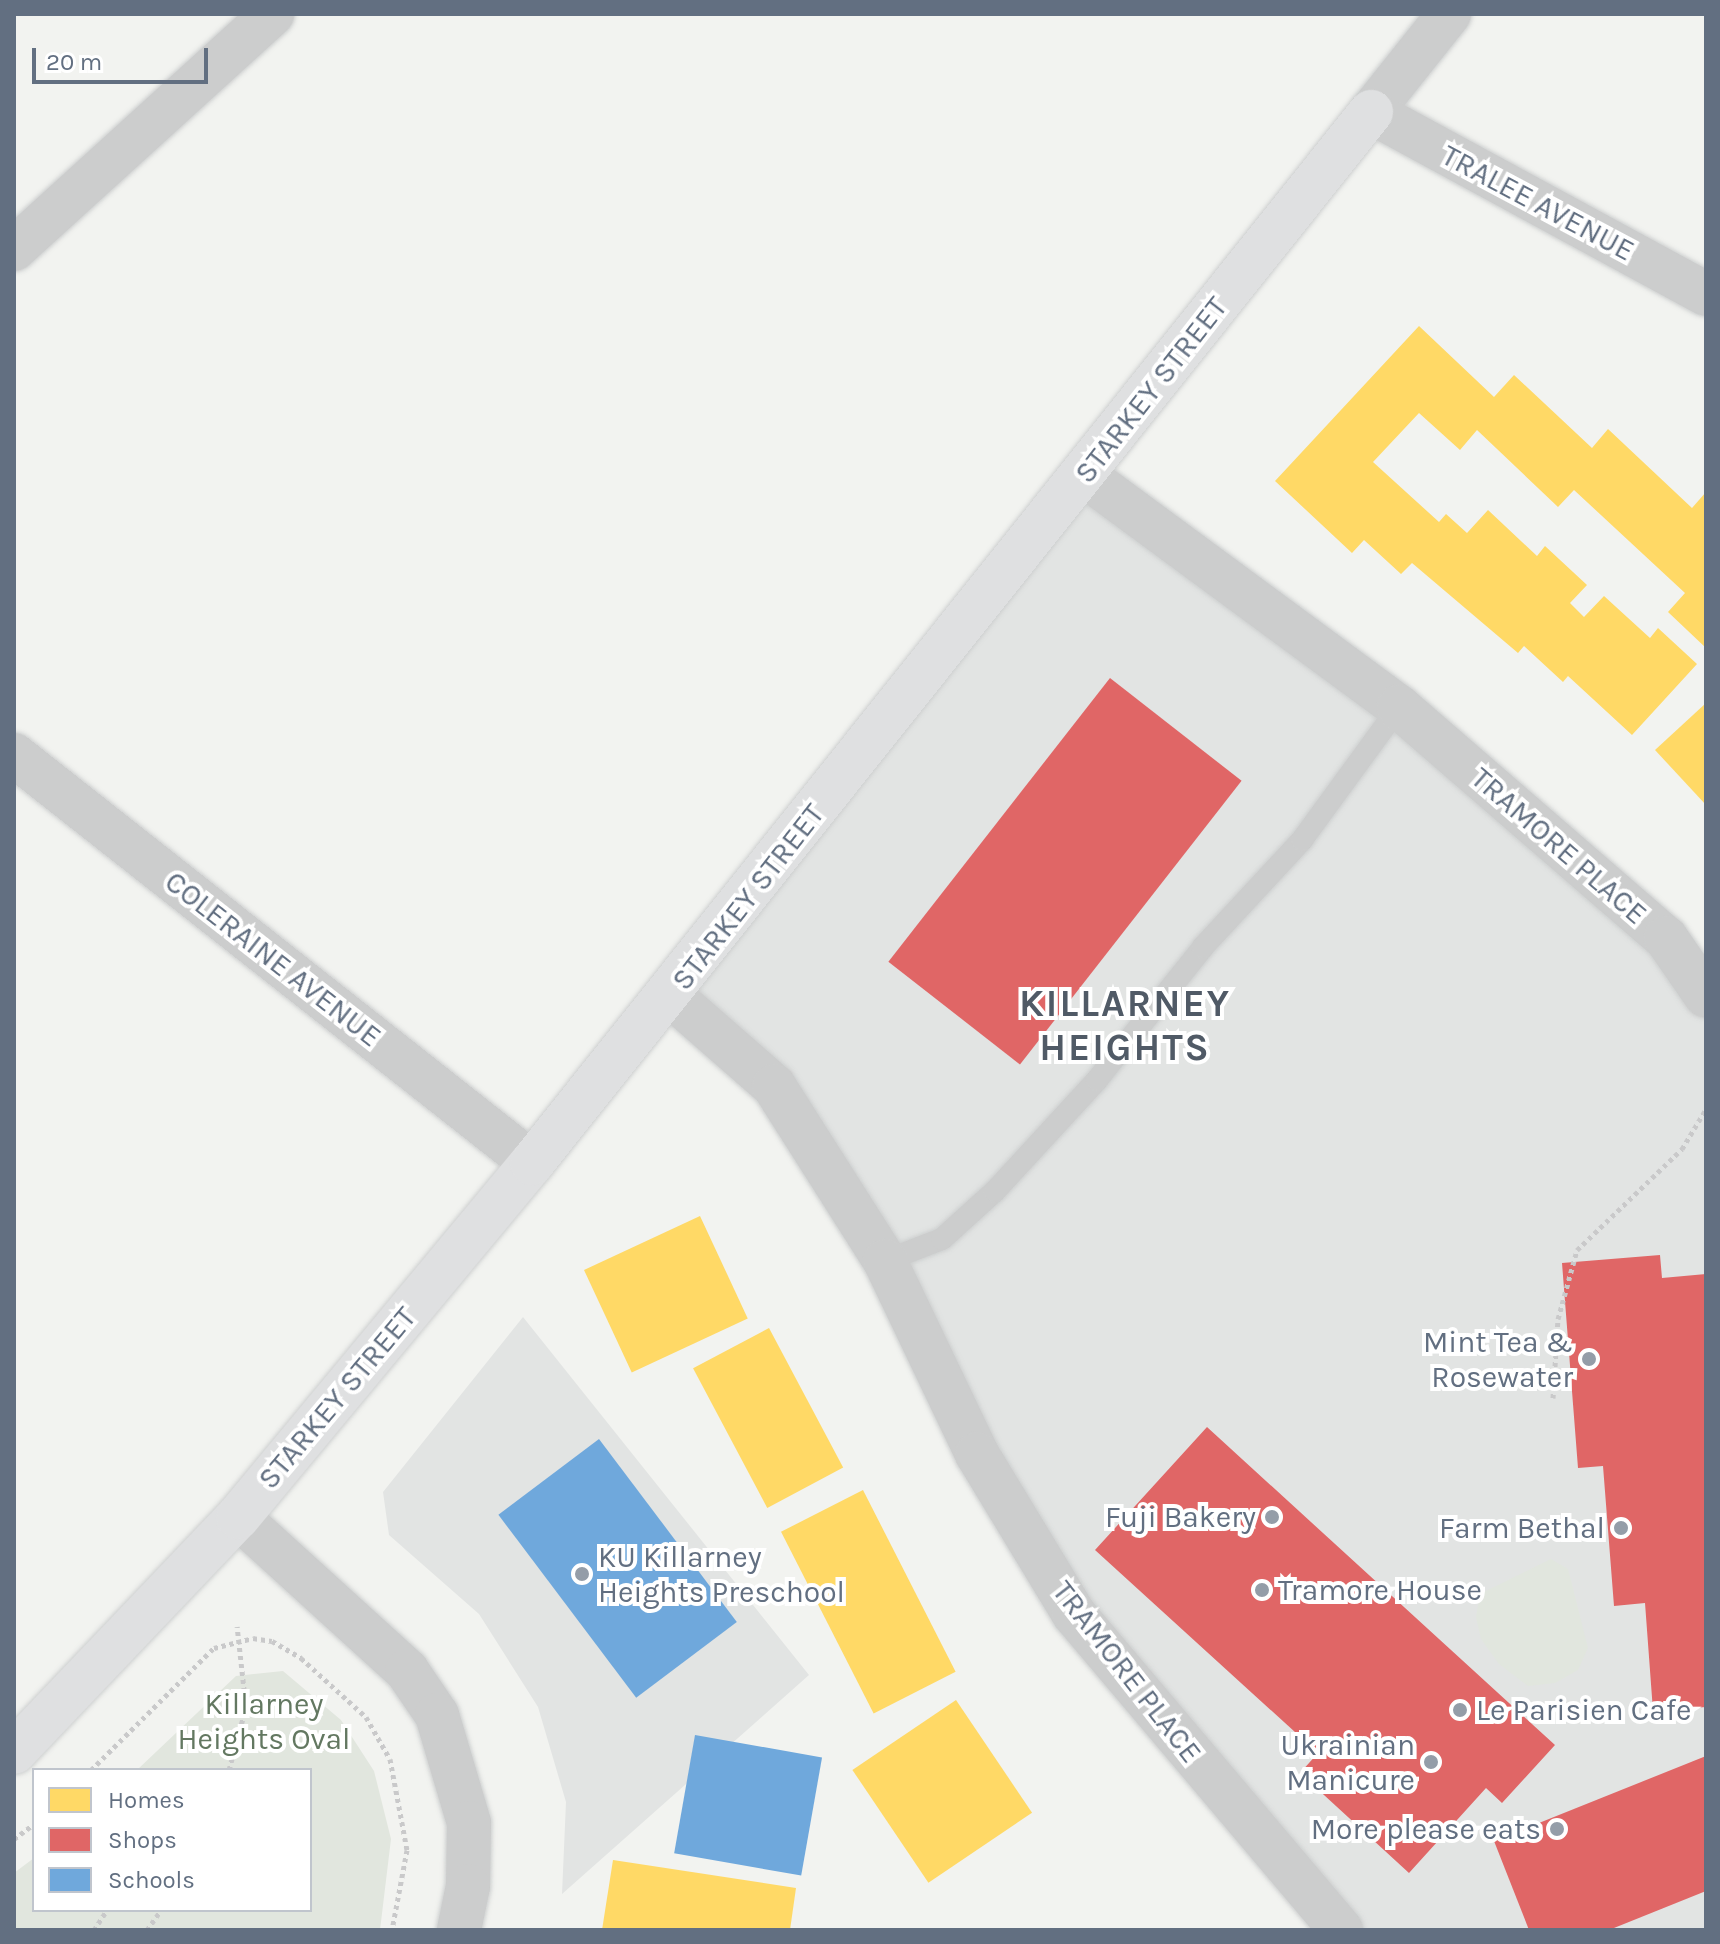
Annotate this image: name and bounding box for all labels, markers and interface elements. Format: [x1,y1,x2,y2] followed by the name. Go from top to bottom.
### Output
[36,32,212,82] scale bar
[46,48,102,76] text: 20 m
[1436,137,1640,269] street label: TRALEE AVENUE
[1067,290,1235,490] street label: STARKEY STREET
[1464,760,1654,932] street label: TRAMORE PLACE
[664,797,832,997] street label: STARKEY STREET
[158,863,388,1055] street label: COLERAINE AVENUE
[1019,981,1231,1070] district label: KILLARNEY HEIGHTS
[250,1300,424,1496] street label: STARKEY STREET
[1423,1324,1573,1394] place label: Mint Tea & Rosewater
[1580,1350,1598,1368] marker: Mint Tea & Rosewater
[1105,1499,1256,1535] place label: Fuji Bakery
[1263,1508,1281,1526] marker: Fuji Bakery
[1439,1510,1605,1546] place label: Farm Bethal
[1612,1519,1630,1537] marker: Farm Bethal
[598,1539,845,1610] place label: KU Killarney Heights Preschool
[573,1565,591,1583] marker: KU Killarney Heights Preschool
[1278,1572,1482,1608] place label: Tramore House
[1045,1574,1209,1770] street label: TRAMORE PLACE
[1253,1581,1271,1599] marker: Tramore House
[178,1686,350,1756] park label: Killarney Heights Oval
[1476,1692,1691,1728] place label: Le Parisien Cafe
[1451,1701,1469,1719] marker: Le Parisien Cafe
[1281,1727,1415,1798] place label: Ukrainian Manicure
[1422,1753,1440,1771] marker: Ukrainian Manicure
[32,1768,312,1912] legend
[108,1786,185,1814] text: Homes
[1311,1811,1541,1847] place label: More please eats
[1548,1820,1566,1838] marker: More please eats
[108,1826,177,1854] text: Shops
[108,1866,195,1894] text: Schools

